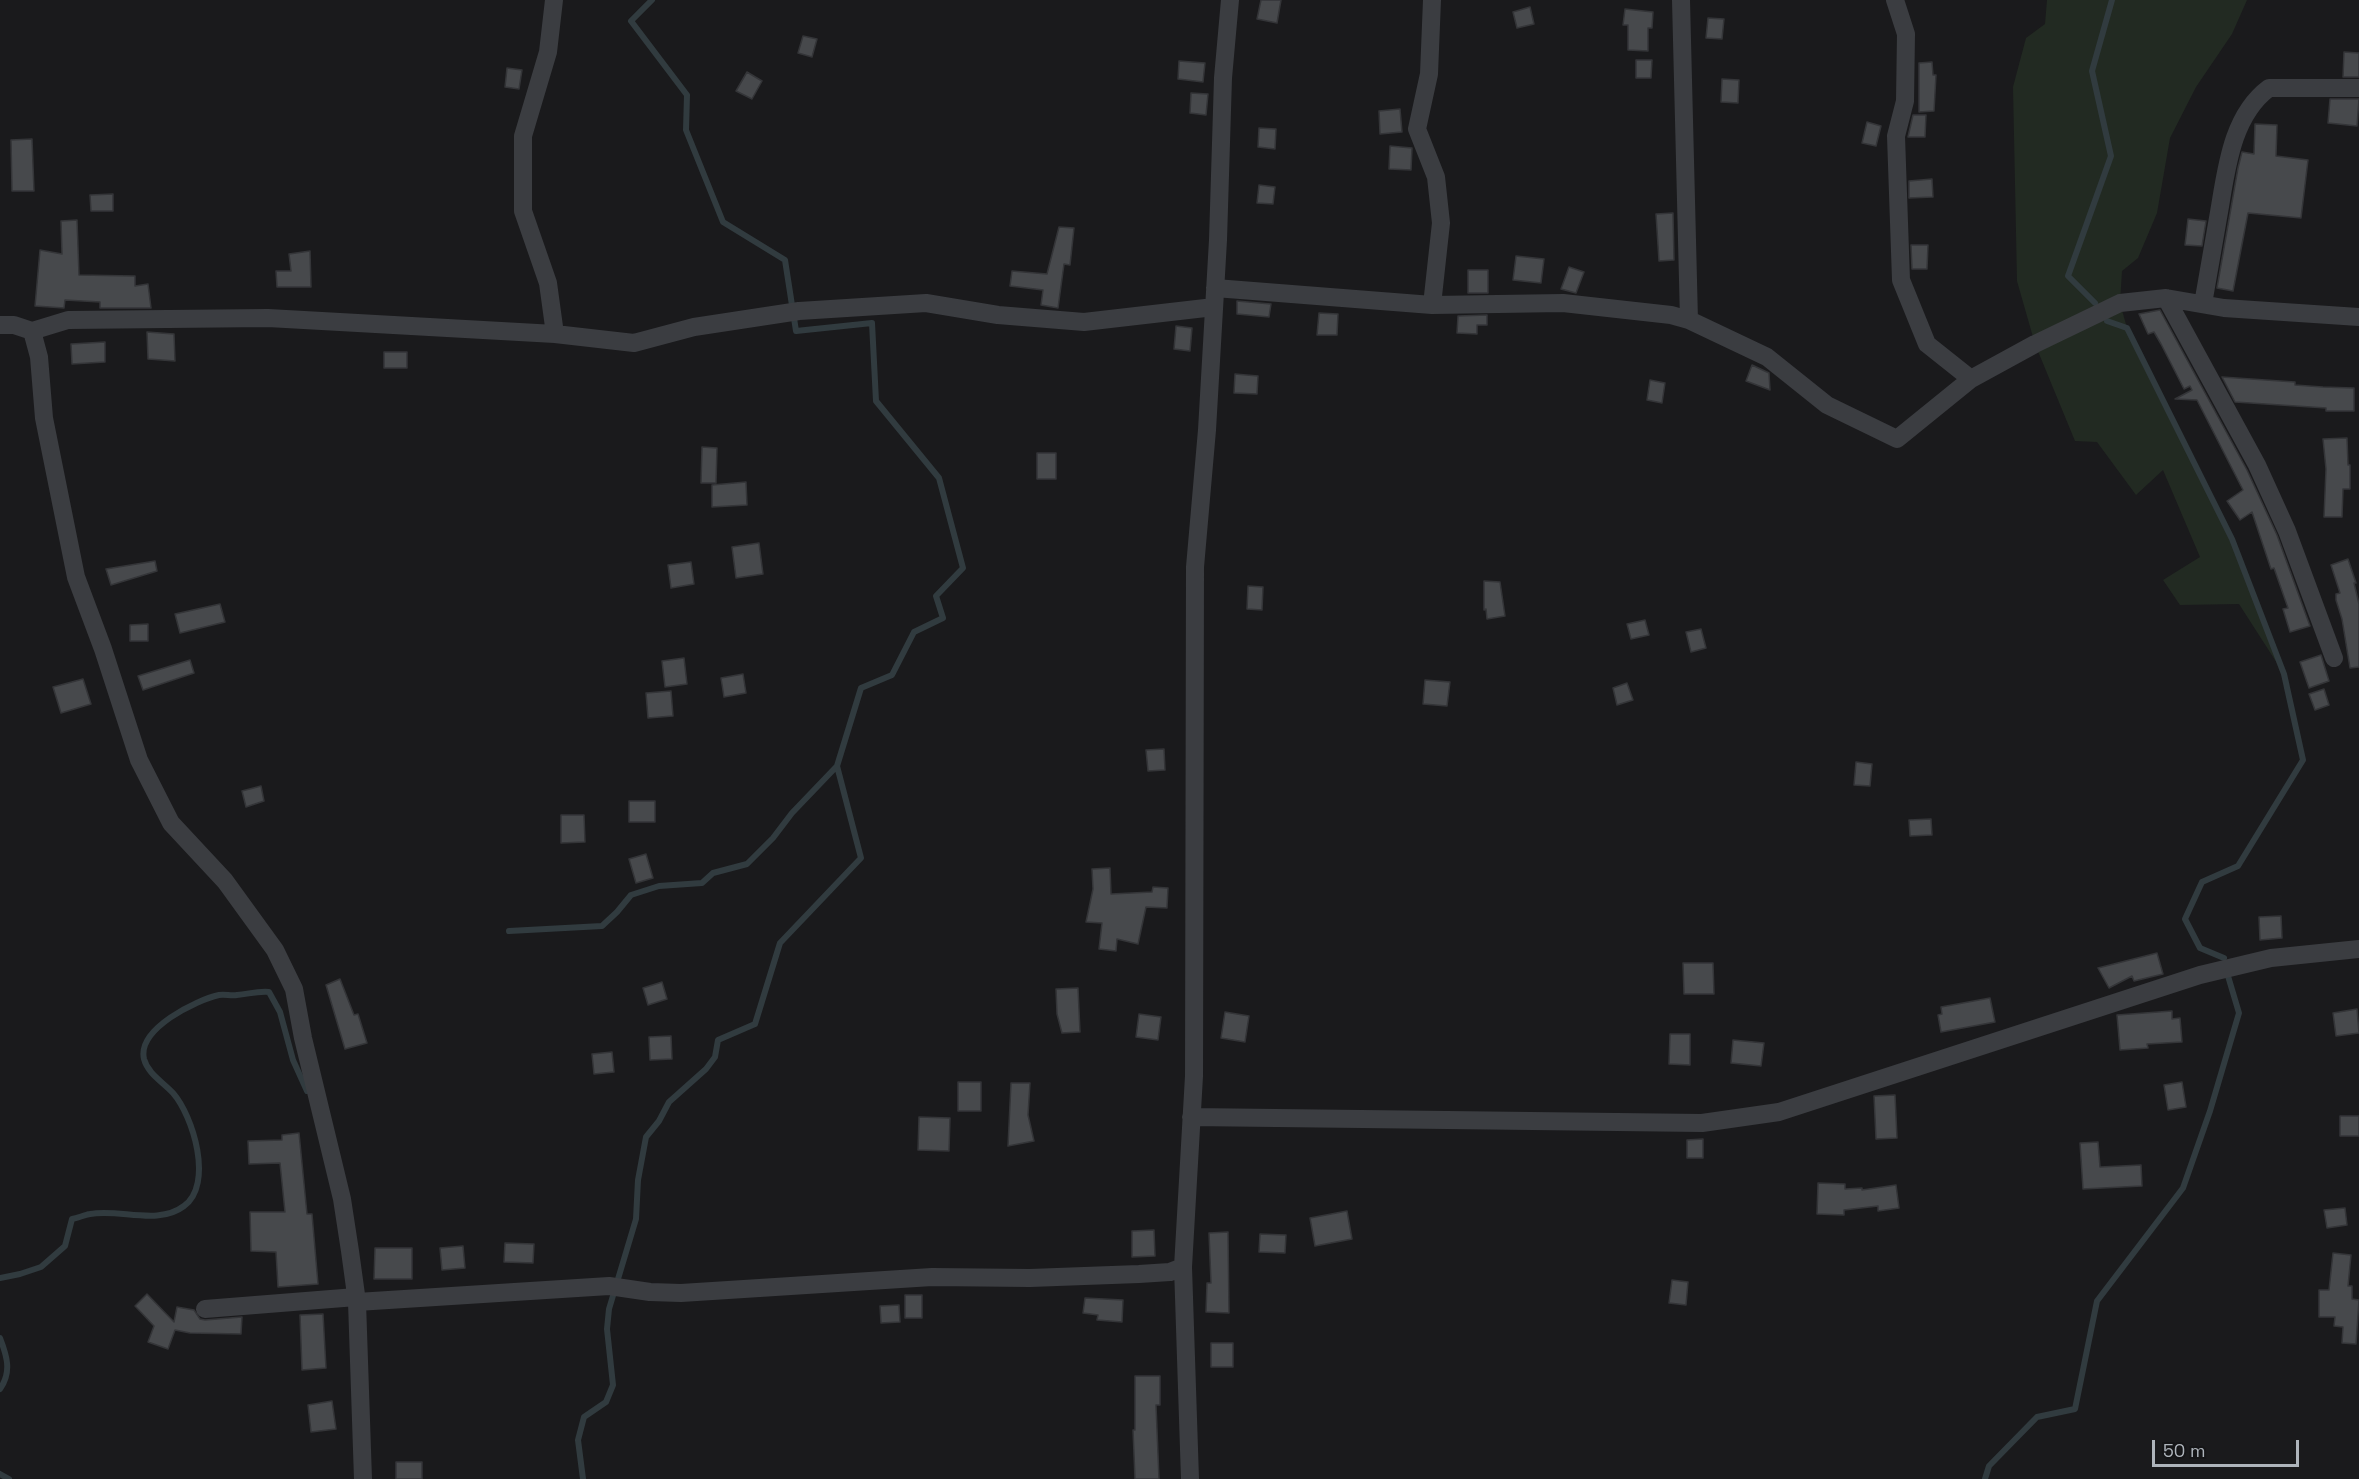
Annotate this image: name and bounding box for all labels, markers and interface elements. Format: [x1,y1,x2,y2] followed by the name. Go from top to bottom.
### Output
[2155,1428,2302,1466] scale bar
[2163,1439,2205,1462] text: 50 m

